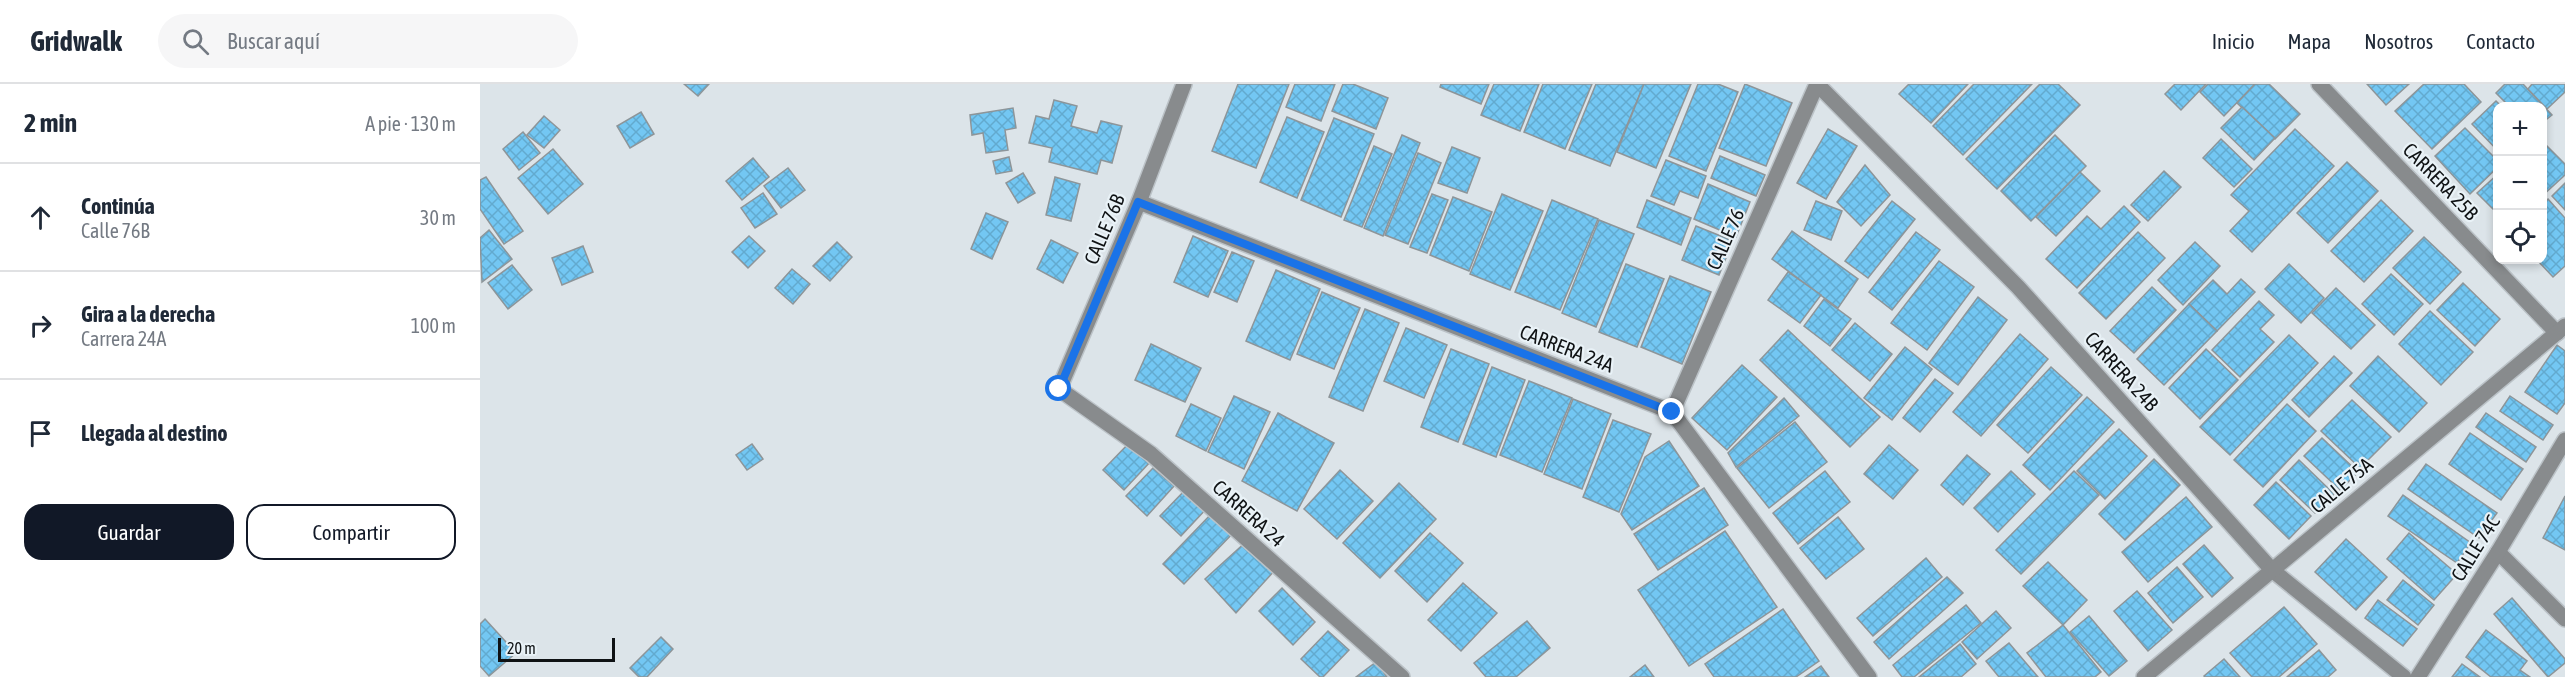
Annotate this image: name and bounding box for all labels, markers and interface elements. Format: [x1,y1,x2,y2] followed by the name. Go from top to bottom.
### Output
[158,14,578,68] search box
[30,25,122,57] text: Gridwalk
[179,25,212,58] icon: search
[227,28,320,54] text: Buscar aquí
[2212,29,2255,53] text: Inicio
[2288,29,2331,53] text: Mapa
[2364,29,2433,53] text: Nosotros
[2466,29,2535,53] text: Contacto
[2493,102,2547,264] map controls
[2493,102,2547,156] button: +
[24,108,77,138] text: 2 min
[365,112,456,135] text: A pie · 130 m
[2399,138,2484,225] street label: CARRERA 25B
[2493,156,2547,210] button: −
[1079,190,1129,267] street label: CALLE 76B
[81,193,155,219] text: Continúa
[24,201,57,234] icon: ahead
[1701,205,1749,273] street label: CALLE 76
[420,206,456,229] text: 30 m
[2493,210,2547,264] button: locate
[81,219,150,242] text: Calle 76B
[81,301,215,327] text: Gira a la derecha
[24,309,57,342] icon: right
[411,314,456,337] text: 100 m
[1517,320,1617,376] street label: CARRERA 24A
[81,327,166,350] text: Carrera 24A
[2081,327,2164,416] street label: CARRERA 24B
[1045,375,1071,401] route start
[1658,398,1684,424] route end
[24,417,57,450] icon: arrive
[81,420,228,446] text: Llegada al destino
[2305,452,2377,518] street label: CALLE 75A
[1208,475,1290,551] street label: CARRERA 24
[24,504,234,560] button: Guardar
[246,504,456,560] button: Compartir
[2446,511,2504,585] street label: CALLE 74C
[498,635,615,662] scale bar
[507,639,536,657] text: 20 m

